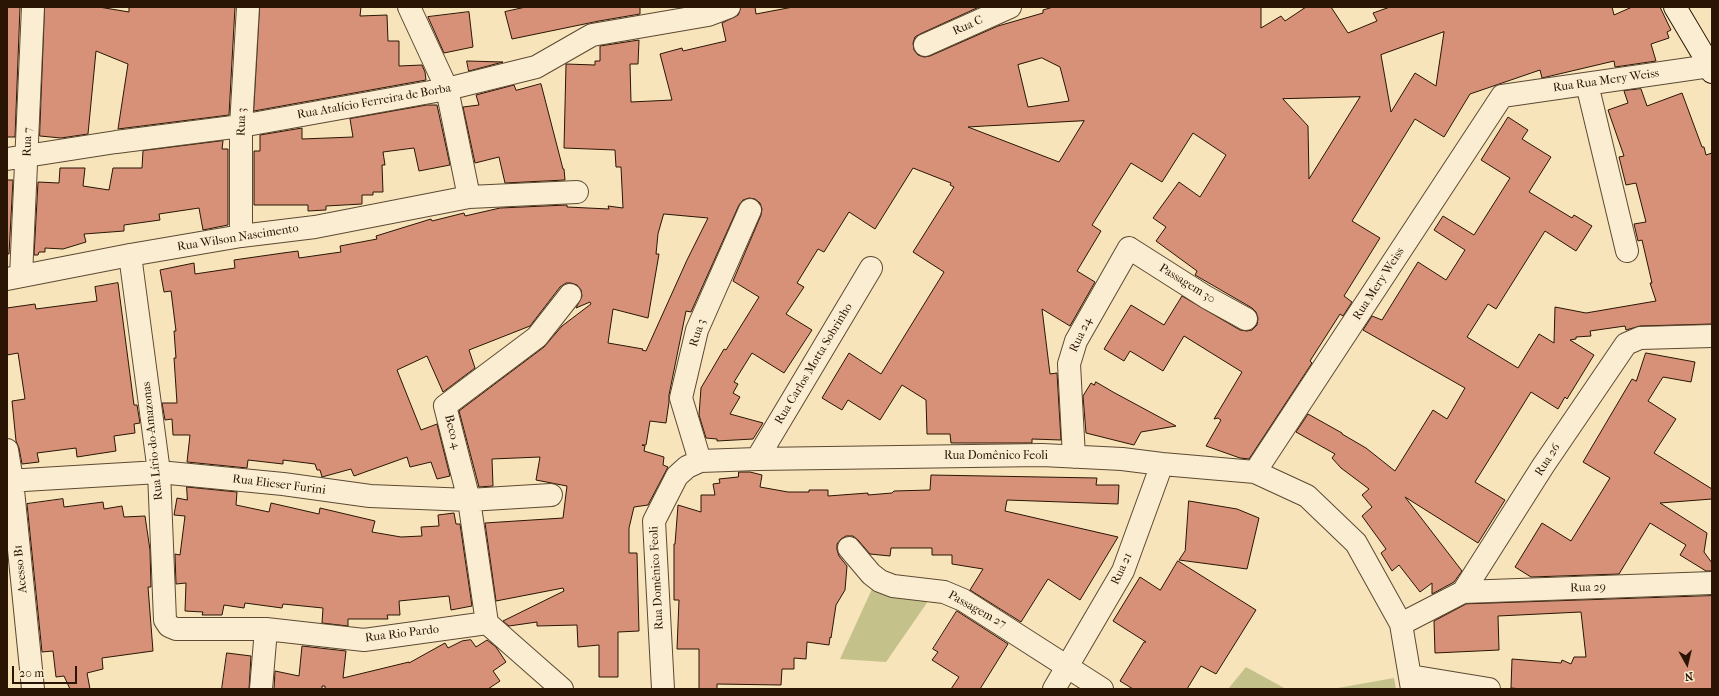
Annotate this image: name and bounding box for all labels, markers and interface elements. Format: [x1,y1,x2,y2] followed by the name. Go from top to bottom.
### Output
[951,13,985,39] street label: Rua C
[1552,66,1660,96] street label: Rua Rua Mery Weiss
[296,81,452,123] street label: Rua Atalício Ferreira de Borba
[234,108,250,136] street label: Rua 3
[20,127,36,157] street label: Rua 7
[176,221,300,255] street label: Rua Wilson Nascimento
[1350,245,1408,323] street label: Rua Mery Weiss
[1156,261,1218,307] street label: Passagem 30
[772,301,856,427] street label: Rua Carlos Motta Sobrinho
[1067,315,1095,355] street label: Rua 24
[687,317,709,349] street label: Rua 3
[140,381,166,501] street label: Rua Lírio-do-Amazonas
[441,413,463,451] street label: Beco 4
[1532,441,1564,479] street label: Rua 26
[944,449,1048,463] street label: Rua Domênico Feoli
[232,472,326,498] street label: Rua Elieser Furini
[647,526,667,630] street label: Rua Domênico Feoli
[11,544,31,594] street label: Acesso B1
[1108,551,1136,587] street label: Rua 21
[1570,580,1606,596] street label: Rua 29
[946,588,1008,632] street label: Passagem 27
[364,622,440,646] street label: Rua Rio Pardo
[1667,644,1707,684] north arrow
[14,658,79,684] scale bar
[19,666,44,680] text: 20 m
[1684,669,1694,683] text: N

